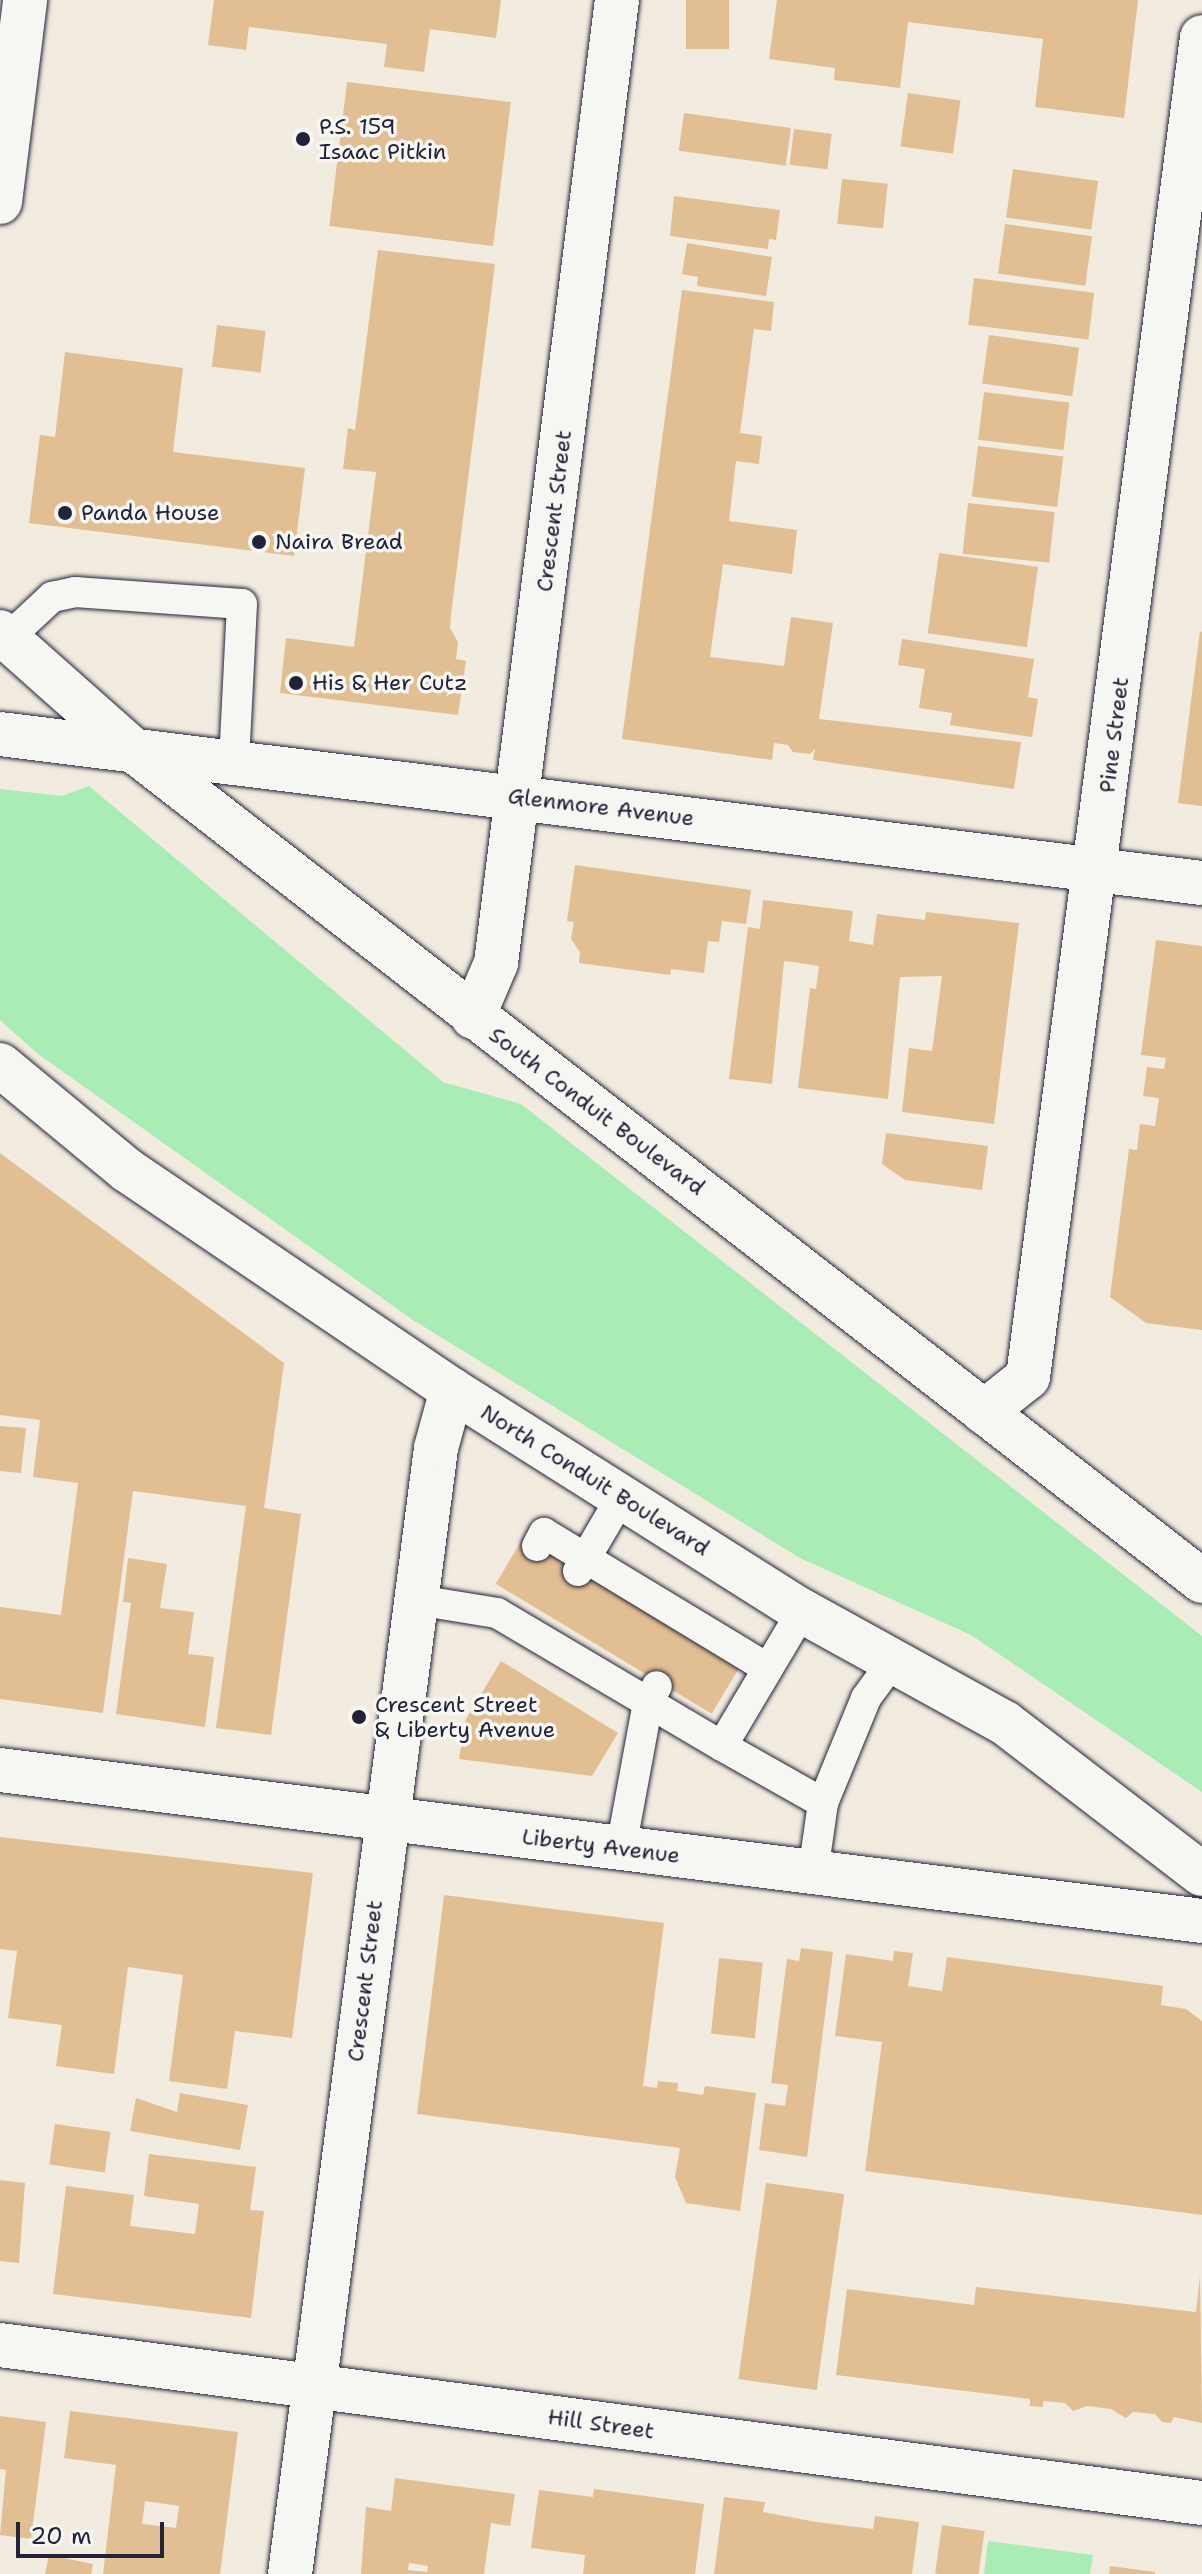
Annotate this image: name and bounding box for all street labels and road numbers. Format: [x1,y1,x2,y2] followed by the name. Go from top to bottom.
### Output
[531,429,577,593] street label: Crescent Street
[1094,676,1134,794] street label: Pine Street
[506,782,696,832] street label: Glenmore Avenue
[484,1021,710,1201] street label: South Conduit Boulevard
[476,1399,714,1561] street label: North Conduit Boulevard
[520,1823,682,1869] street label: Liberty Avenue
[342,1899,388,2063] street label: Crescent Street
[546,2403,656,2445] street label: Hill Street

